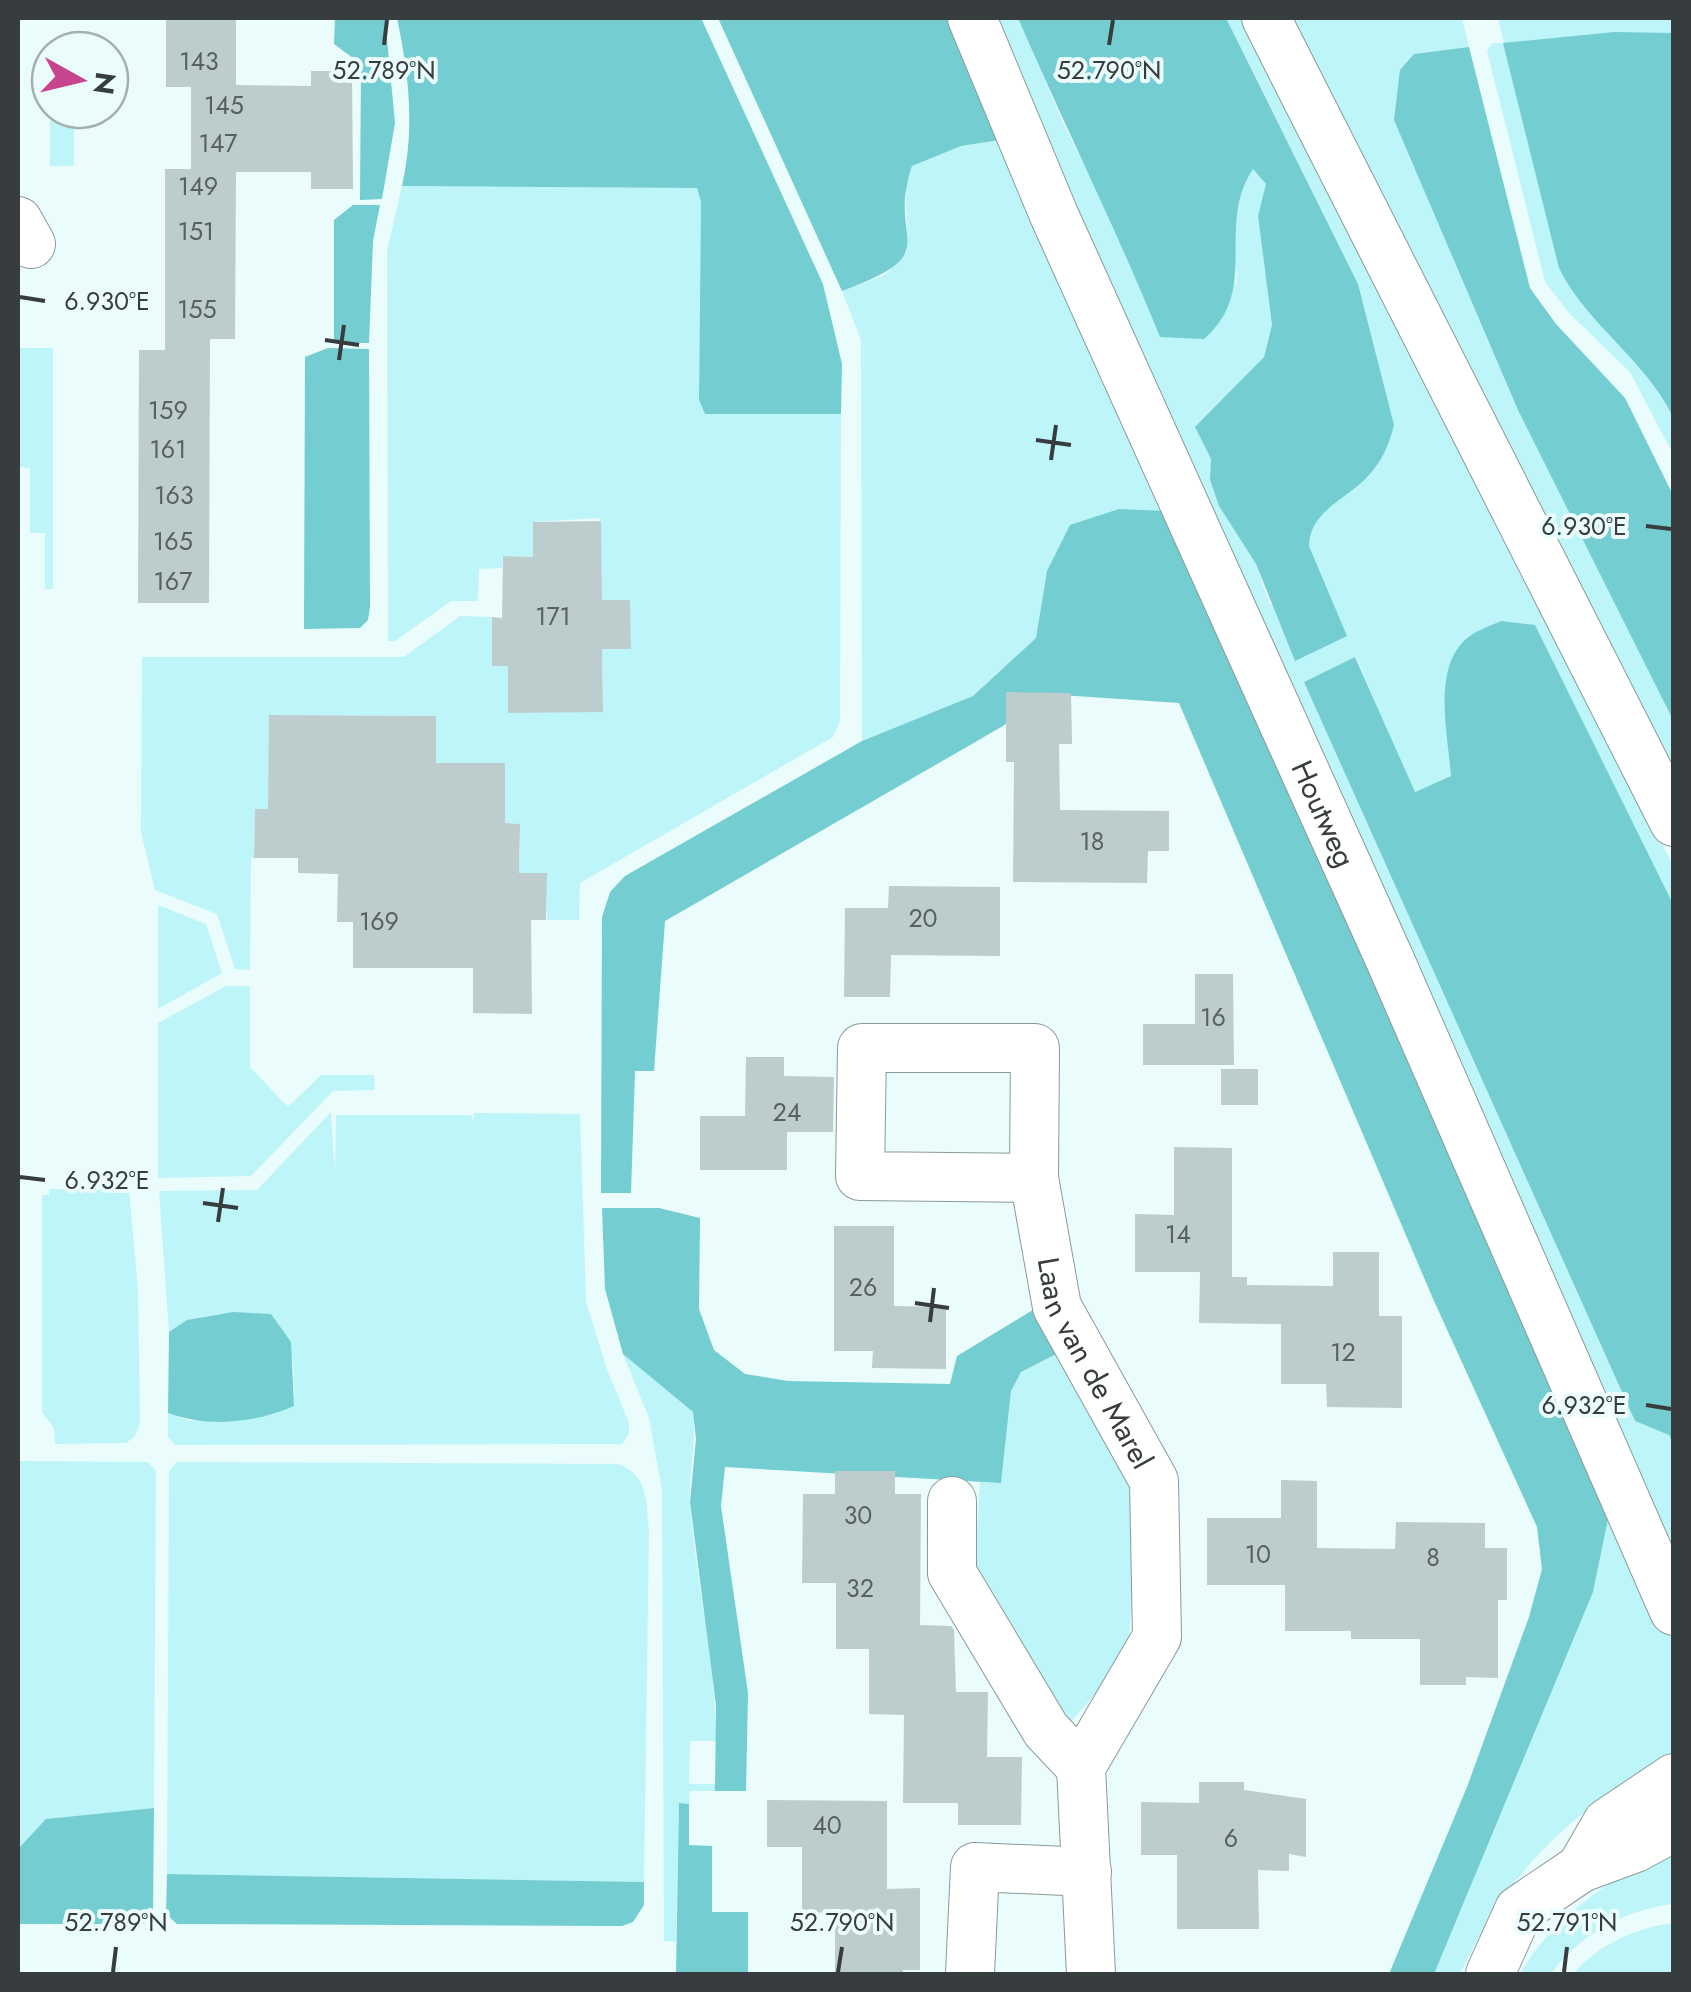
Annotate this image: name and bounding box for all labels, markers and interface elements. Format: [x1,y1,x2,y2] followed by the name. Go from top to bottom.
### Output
[30,30,130,130] north arrow
[179,43,219,79] house number: 143
[332,52,436,88] text: 52.789°N
[1057,52,1161,88] text: 52.790°N
[82,70,126,97] text: N
[204,87,244,123] house number: 145
[199,125,237,161] house number: 147
[178,168,218,204] house number: 149
[178,213,214,249] house number: 151
[64,283,150,319] text: 6.930°E
[177,291,217,327] house number: 155
[148,392,188,428] house number: 159
[150,431,186,467] house number: 161
[154,477,194,513] house number: 163
[1541,508,1627,544] text: 6.930°E
[153,523,193,559] house number: 165
[154,563,192,599] house number: 167
[535,598,571,634] house number: 171
[1281,753,1367,874] street label: Houtweg
[1080,823,1104,859] house number: 18
[908,900,938,936] house number: 20
[359,903,399,939] house number: 169
[1200,999,1226,1035] house number: 16
[773,1094,801,1130] house number: 24
[65,1162,149,1198] text: 6.932°E
[1165,1216,1191,1252] house number: 14
[1027,1254,1164,1476] street label: Laan van de Marel
[849,1269,877,1305] house number: 26
[1330,1334,1356,1370] house number: 12
[1542,1387,1626,1423] text: 6.932°E
[844,1497,872,1533] house number: 30
[1245,1536,1271,1572] house number: 10
[1426,1539,1440,1575] house number: 8
[846,1570,874,1606] house number: 32
[812,1807,842,1843] house number: 40
[1224,1820,1238,1856] house number: 6
[64,1904,168,1940] text: 52.789°N
[790,1904,894,1940] text: 52.790°N
[1517,1904,1617,1940] text: 52.791°N

